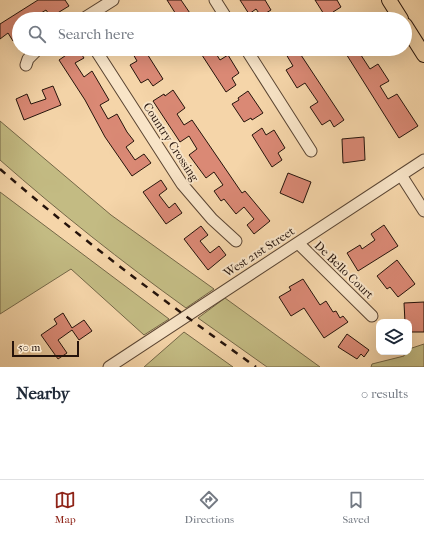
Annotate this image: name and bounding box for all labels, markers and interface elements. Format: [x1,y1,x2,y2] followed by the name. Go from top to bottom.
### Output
[12,12,412,56] search box
[26,23,48,45] icon: search
[58,25,134,43] text: Search here
[140,100,202,184] street label: Country Crossing
[220,224,298,281] street label: West 21st Street
[311,238,377,302] street label: De Bello Court
[376,319,412,355] map controls
[376,319,412,355] button: layers
[12,339,79,358] scale bar
[18,341,40,354] text: 50 m
[16,383,70,403] text: Nearby
[361,386,408,401] text: 0 results
[54,489,76,526] tab: Map
[185,489,234,526] tab: Directions
[342,489,370,526] tab: Saved

